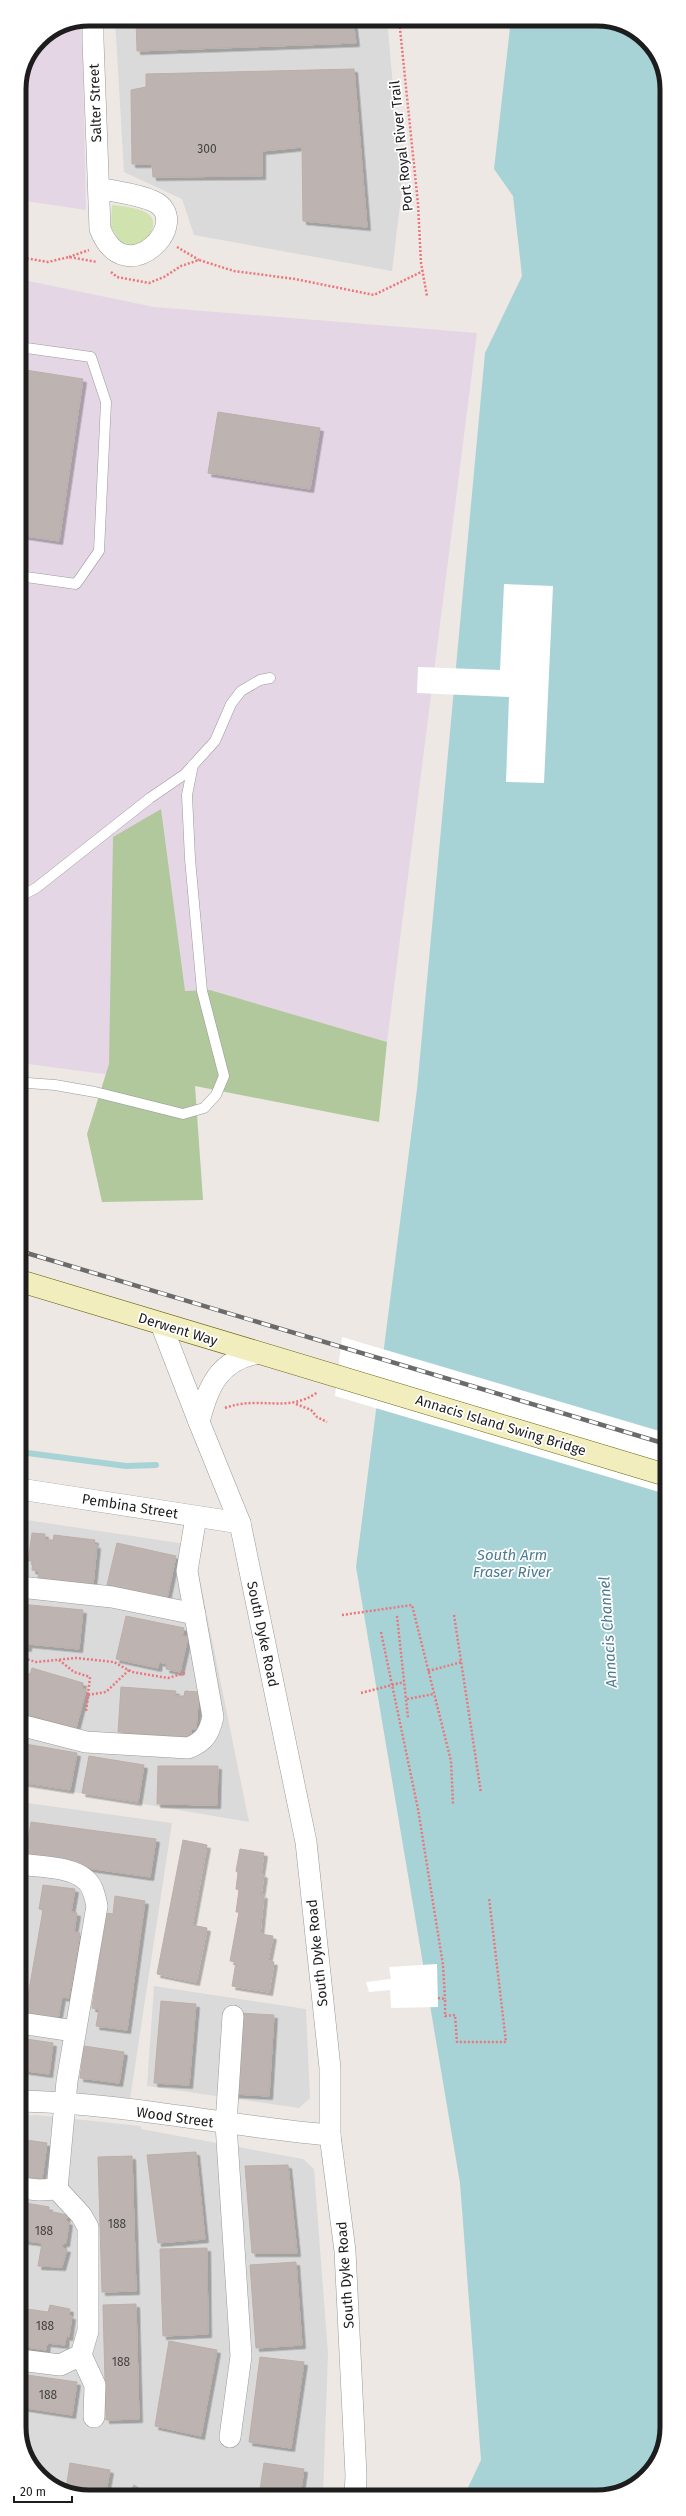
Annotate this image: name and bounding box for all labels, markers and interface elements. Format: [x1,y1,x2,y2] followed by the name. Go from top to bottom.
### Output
[86,62,105,143] street label: Salter Street
[386,80,417,212] street label: Port Royal River Trail
[197,142,217,156] house number: 300
[136,1309,220,1350] street label: Derwent Way
[414,1391,588,1460] street label: Annacis Island Swing Bridge
[81,1491,180,1523] street label: Pembina Street
[473,1546,553,1581] water label: South Arm Fraser River
[595,1576,621,1689] water label: Annacis Channel
[243,1580,282,1688] street label: South Dyke Road
[303,1899,332,2007] street label: South Dyke Road
[135,2104,216,2131] street label: Wood Street
[108,2217,127,2231] house number: 188
[333,2221,358,2329] street label: South Dyke Road
[35,2224,54,2238] house number: 188
[36,2319,55,2333] house number: 188
[112,2355,131,2369] house number: 188
[39,2388,58,2402] house number: 188
[14,2478,72,2504] scale bar
[20,2485,46,2499] text: 20 m

